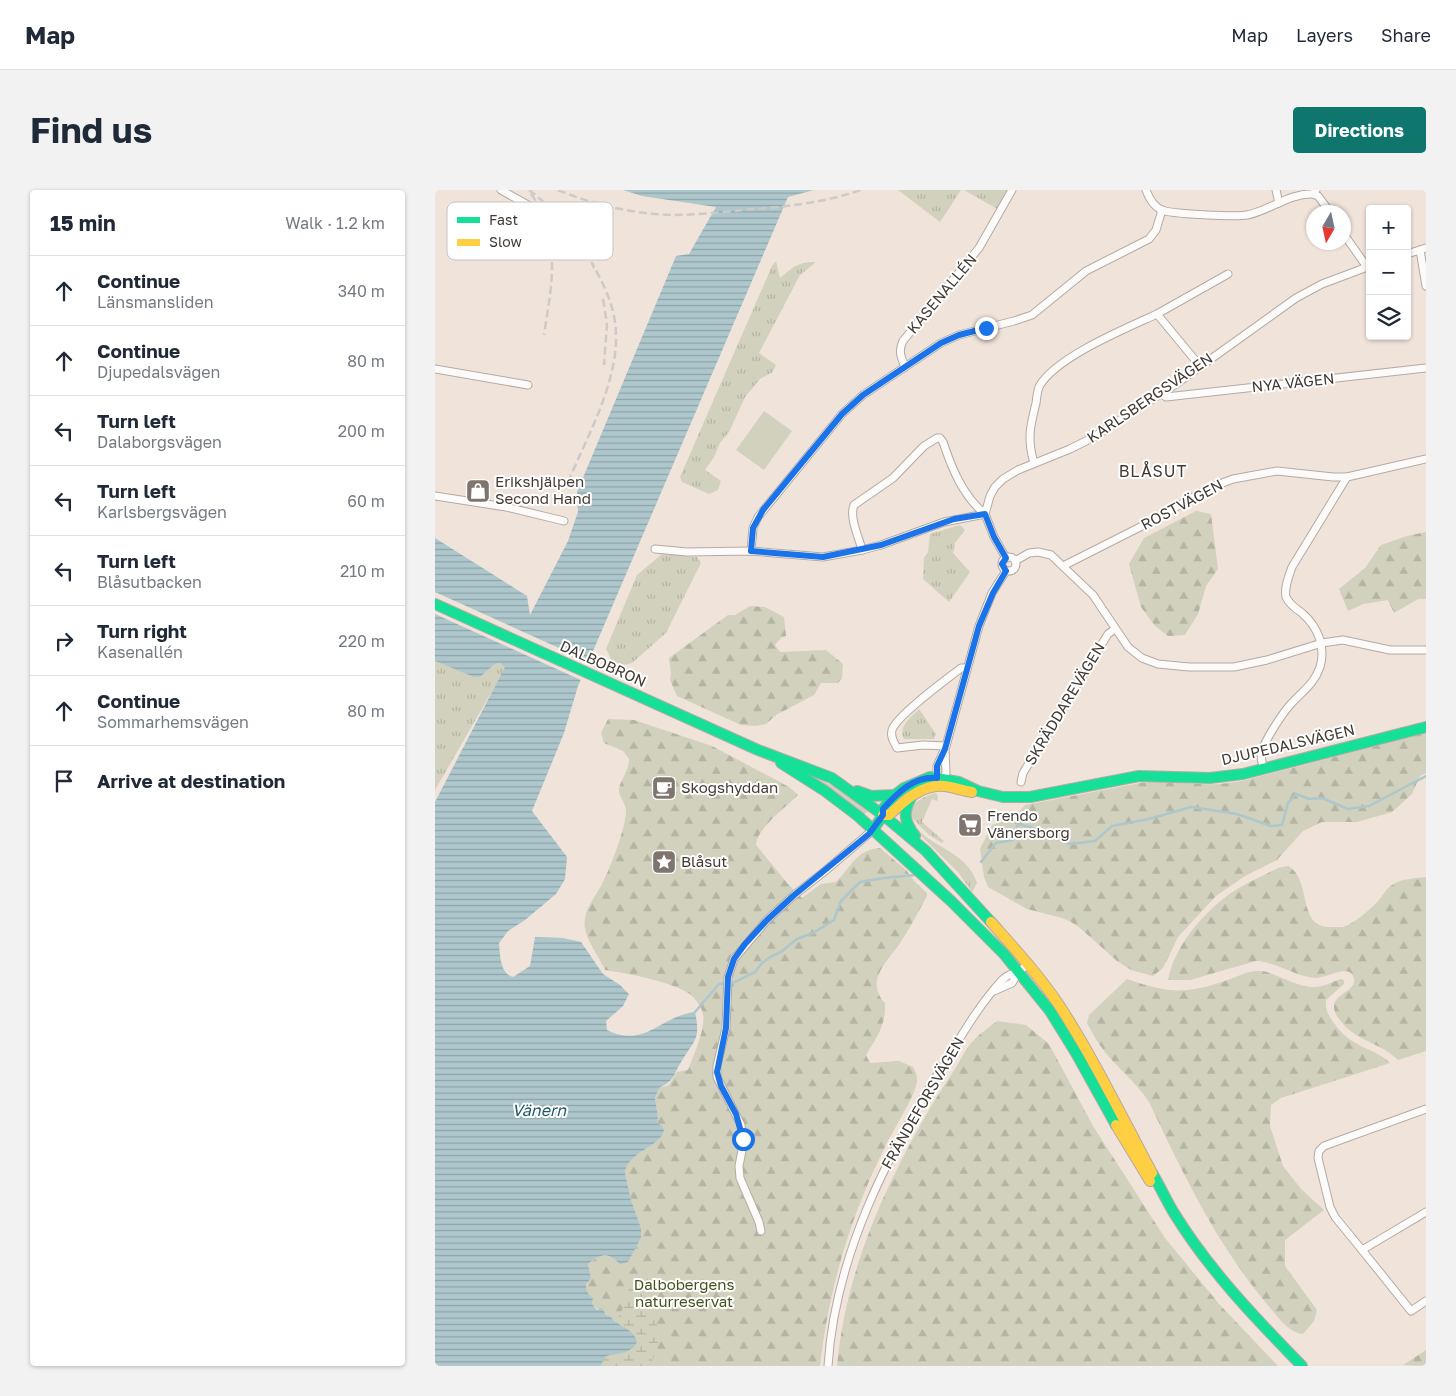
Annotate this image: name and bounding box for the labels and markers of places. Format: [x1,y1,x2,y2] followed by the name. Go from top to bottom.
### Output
[495,472,591,507] place label: Erikshjälpen Second Hand
[465,478,491,504] shop icon: Erikshjälpen Second Hand
[651,775,677,801] cafe icon: Skogshyddan
[681,778,778,796] place label: Skogshyddan
[987,806,1070,841] place label: Frendo Vänersborg
[957,812,983,838] supermarket icon: Frendo Vänersborg
[651,849,677,875] place icon: Blåsut
[681,852,727,870] place label: Blåsut

